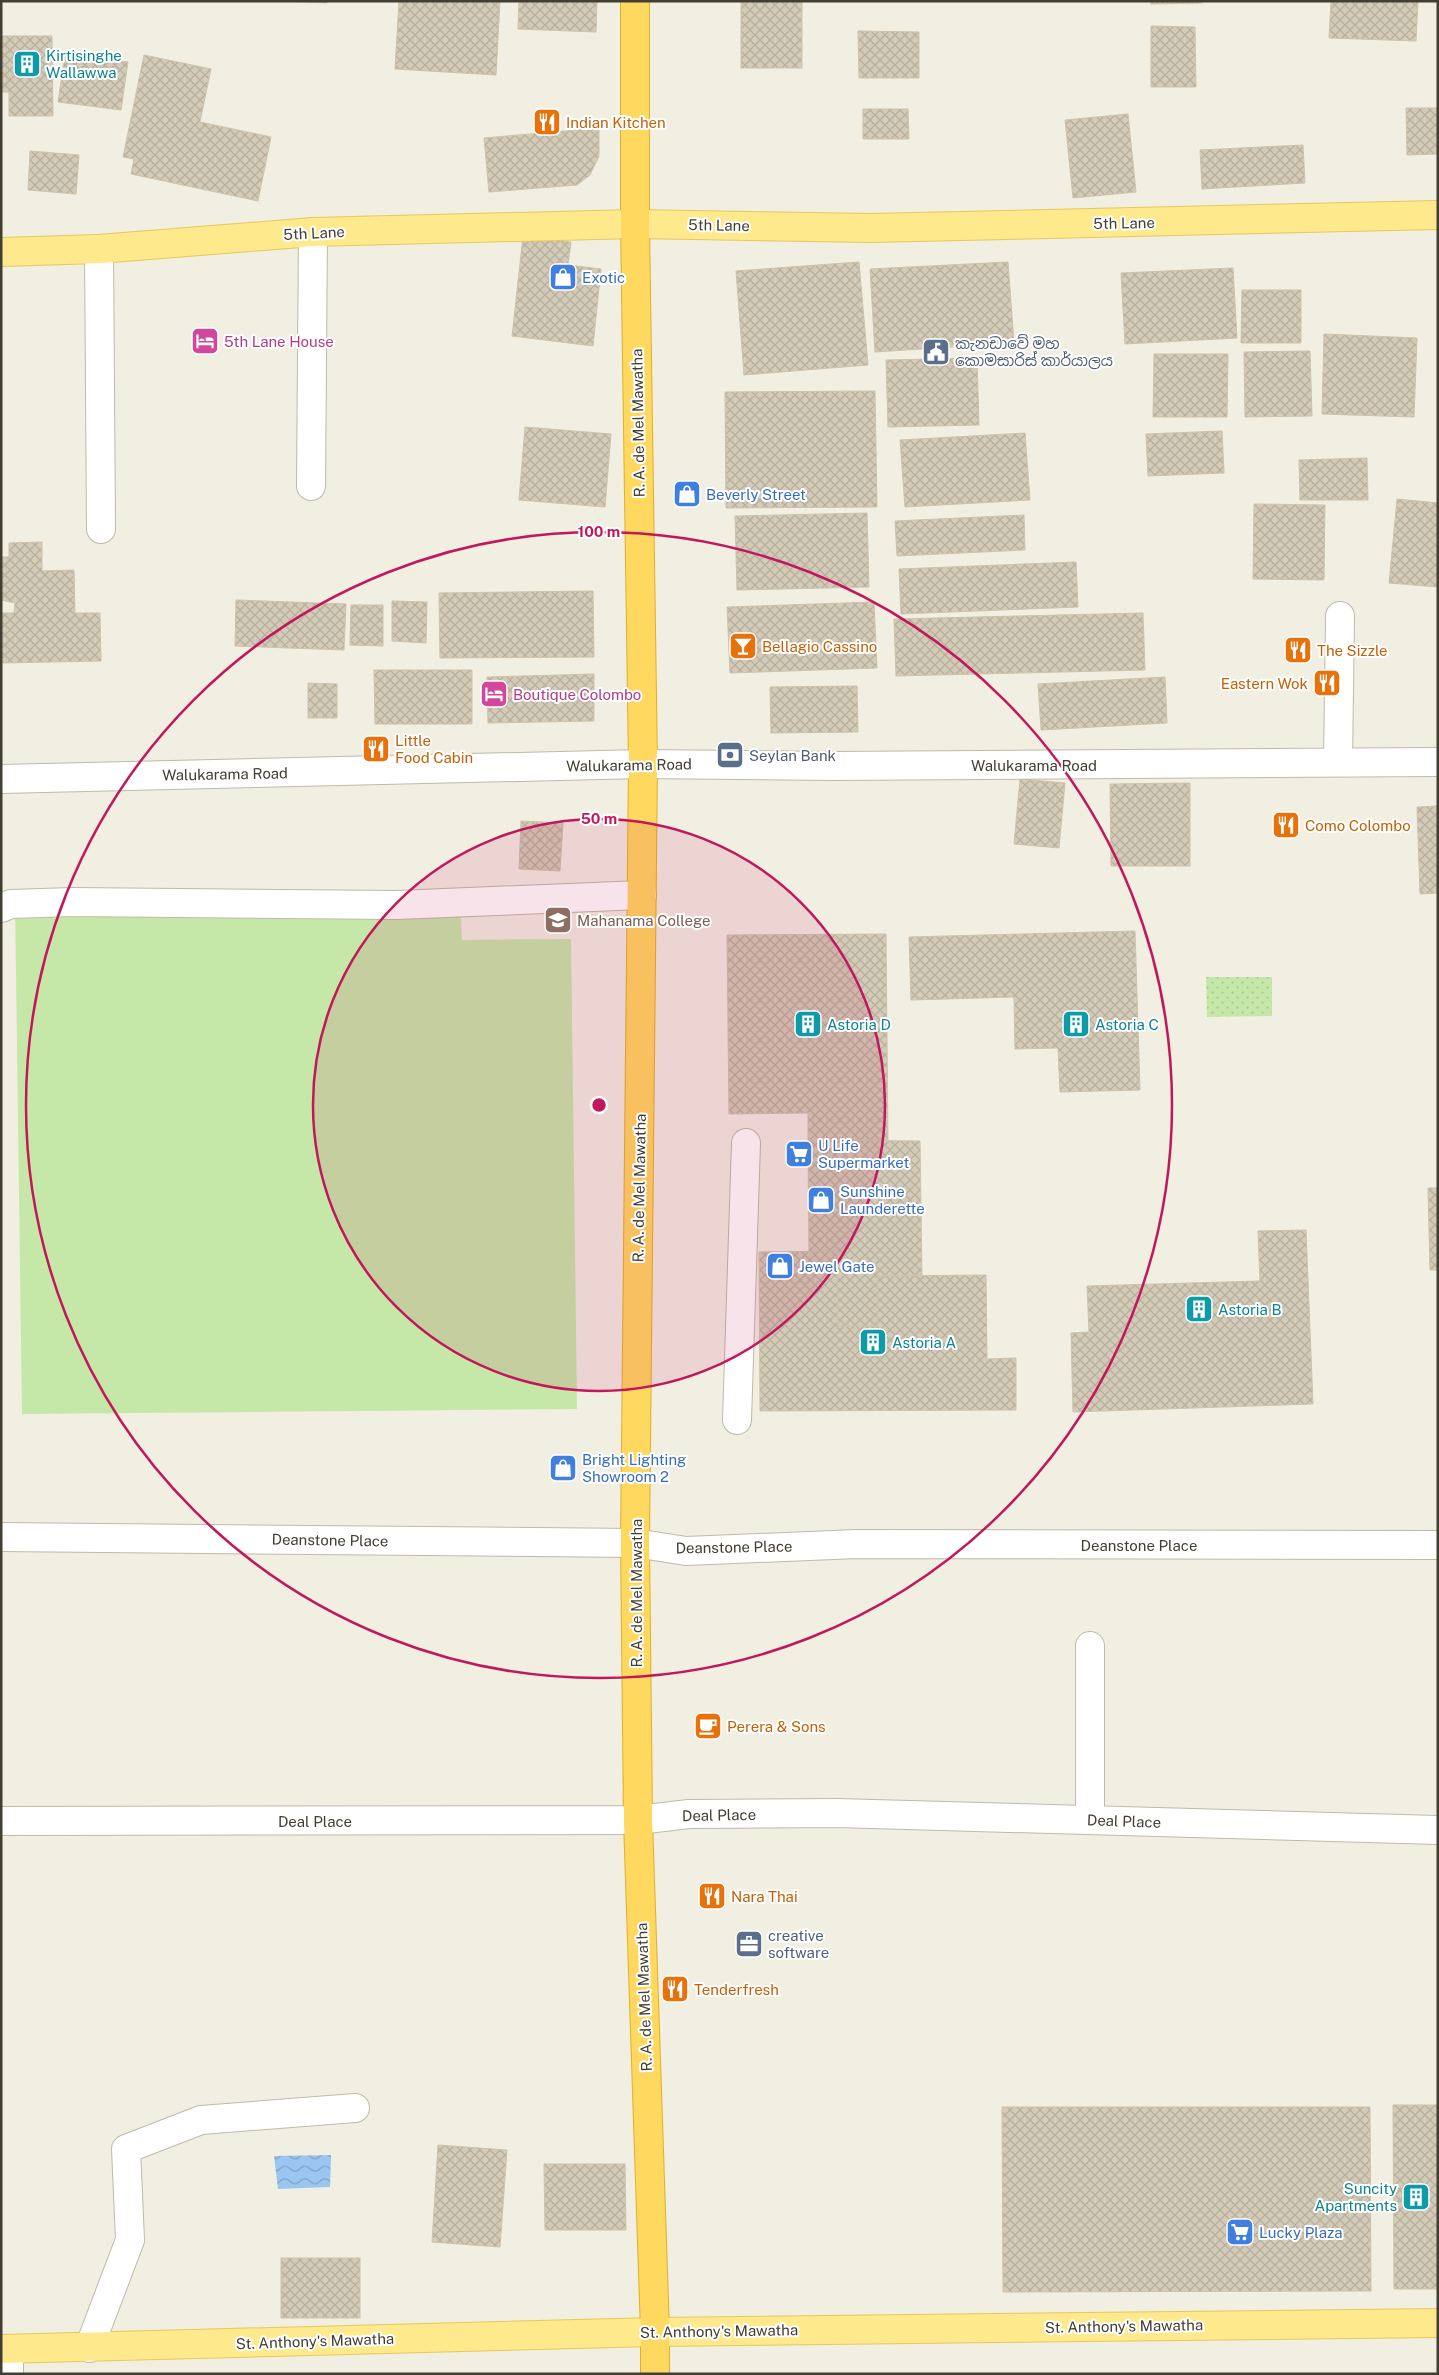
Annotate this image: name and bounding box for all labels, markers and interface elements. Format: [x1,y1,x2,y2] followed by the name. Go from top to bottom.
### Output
[46,47,122,81] place label: Kirtisinghe Wallawwa
[12,49,42,79] building icon: Kirtisinghe Wallawwa
[532,107,562,137] restaurant icon: Indian Kitchen
[566,114,666,131] place label: Indian Kitchen
[1093,214,1155,232] street label: 5th Lane
[688,216,750,234] street label: 5th Lane
[283,223,345,243] street label: 5th Lane
[548,262,578,292] shop icon: Exotic
[582,269,625,286] place label: Exotic
[190,326,220,356] hotel icon: 5th Lane House
[224,333,334,350] place label: 5th Lane House
[955,334,1113,370] place label: කැනඩාවේ මහ කොමසාරිස් කාර්යාලය
[921,337,951,367] public building icon: කැනඩාවේ මහ කොමසාරිස් කාර්යාලය
[628,348,648,498] street label: R. A. de Mel Mawatha
[672,479,702,509] shop icon: Beverly Street
[706,486,806,503] place label: Beverly Street
[578,523,620,540] text: 100 m
[728,631,758,661] bar icon: Bellagio Cassino
[1283,635,1313,665] restaurant icon: The Sizzle
[762,638,877,655] place label: Bellagio Cassino
[1317,642,1388,659] place label: The Sizzle
[1312,668,1342,698] restaurant icon: Eastern Wok
[1221,675,1308,692] place label: Eastern Wok
[479,679,509,709] hotel icon: Boutique Colombo
[513,686,641,703] place label: Boutique Colombo
[395,732,473,766] place label: Little Food Cabin
[361,734,391,764] restaurant icon: Little Food Cabin
[715,740,745,770] bank icon: Seylan Bank
[749,747,836,764] place label: Seylan Bank
[566,755,692,775] street label: Walukarama Road
[971,757,1097,774] street label: Walukarama Road
[162,764,288,784] street label: Walukarama Road
[581,810,617,827] text: 50 m
[1271,810,1301,840] restaurant icon: Como Colombo
[1305,817,1411,834] place label: Como Colombo
[543,905,573,935] school or university icon: Mahanama College
[577,912,711,929] place label: Mahanama College
[793,1009,823,1039] building icon: Astoria D
[1061,1009,1091,1039] building icon: Astoria C
[827,1016,891,1033] place label: Astoria D
[1095,1016,1159,1033] place label: Astoria C
[590,1096,608,1114] centre of rings
[629,1113,649,1263] street label: R. A. de Mel Mawatha
[818,1137,909,1171] place label: U Life Supermarket
[784,1139,814,1169] supermarket icon: U Life Supermarket
[840,1183,925,1217] place label: Sunshine Launderette
[806,1185,836,1215] shop icon: Sunshine Launderette
[765,1251,795,1281] shop icon: Jewel Gate
[799,1258,875,1275] place label: Jewel Gate
[1184,1294,1214,1324] building icon: Astoria B
[1218,1301,1282,1318] place label: Astoria B
[858,1327,888,1357] building icon: Astoria A
[892,1334,956,1351] place label: Astoria A
[582,1451,686,1485] place label: Bright Lighting Showroom 2
[548,1453,578,1483] shop icon: Bright Lighting Showroom 2
[628,1519,645,1667] street label: R. A. de Mel Mawatha
[271,1530,389,1550] street label: Deanstone Place
[675,1537,793,1557] street label: Deanstone Place
[1081,1537,1197,1554] street label: Deanstone Place
[693,1711,723,1741] cafe icon: Perera & Sons
[727,1718,826,1735] place label: Perera & Sons
[682,1806,756,1824] street label: Deal Place
[1087,1811,1161,1831] street label: Deal Place
[278,1813,352,1830] street label: Deal Place
[697,1881,727,1911] restaurant icon: Nara Thai
[731,1888,798,1905] place label: Nara Thai
[633,1922,655,2072] street label: R. A. de Mel Mawatha
[768,1927,829,1961] place label: creative software
[734,1929,764,1959] office icon: creative software
[660,1974,690,2004] restaurant icon: Tenderfresh
[694,1981,779,1998] place label: Tenderfresh
[1315,2180,1397,2214] place label: Suncity Apartments
[1401,2182,1431,2212] building icon: Suncity Apartments
[1225,2217,1255,2247] supermarket icon: Lucky Plaza
[1259,2224,1343,2241] place label: Lucky Plaza
[1045,2316,1203,2336] street label: St. Anthony's Mawatha
[640,2321,798,2341] street label: St. Anthony's Mawatha
[236,2330,394,2352] street label: St. Anthony's Mawatha

